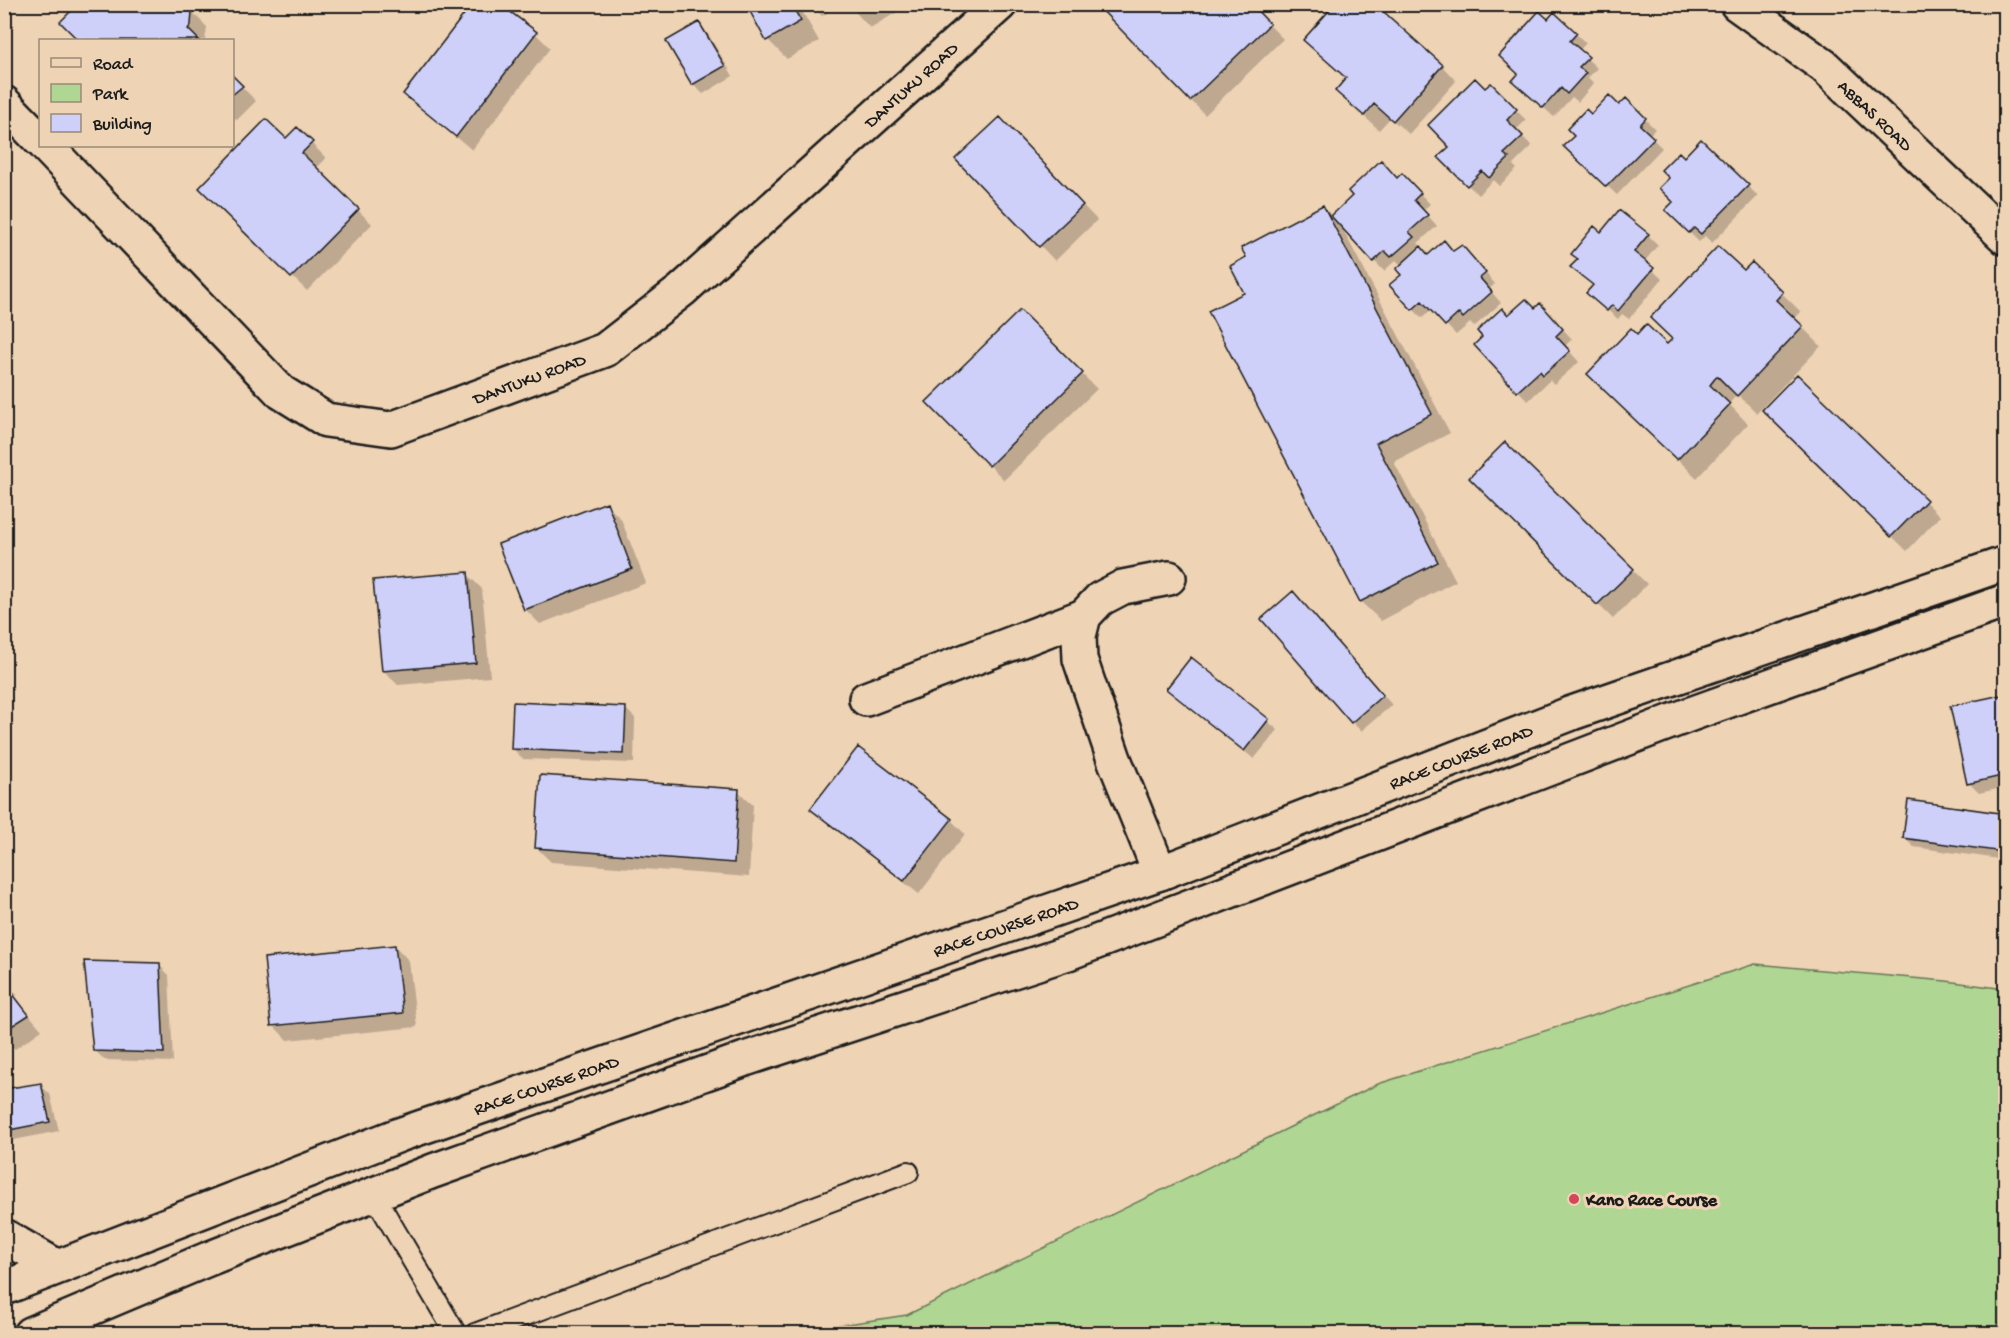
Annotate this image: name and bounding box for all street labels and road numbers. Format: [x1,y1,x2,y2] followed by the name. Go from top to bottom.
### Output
[860,39,964,134] street label: DANTUKU ROAD
[1832,76,1916,157] street label: ABBAS ROAD
[470,350,589,411] street label: DANTUKU ROAD
[1387,721,1537,796] street label: RACE COURSE ROAD
[931,894,1082,963] street label: RACE COURSE ROAD
[471,1052,622,1121] street label: RACE COURSE ROAD

